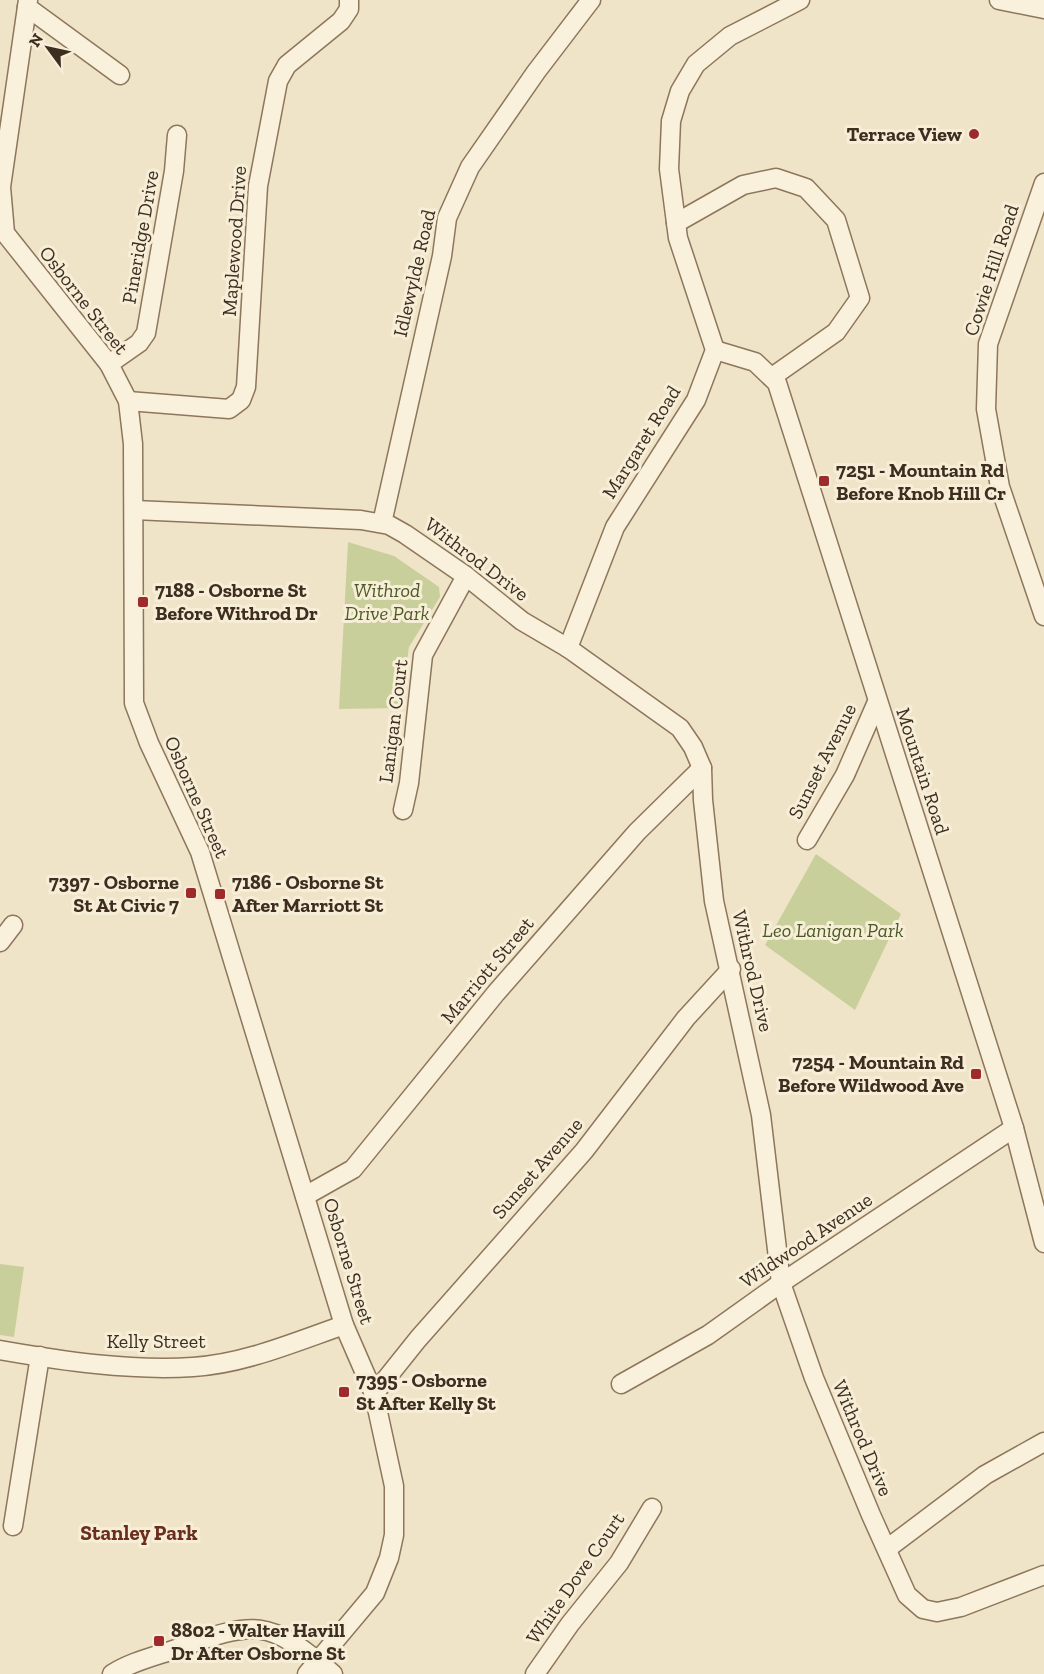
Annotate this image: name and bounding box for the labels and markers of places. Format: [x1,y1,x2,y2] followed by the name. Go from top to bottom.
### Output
[847,122,963,146] place label: Terrace View
[967,127,981,141] marker: Terrace View
[836,458,1006,505] place label: 7251 - Mountain Rd Before Knob Hill Cr
[817,474,831,488] marker: 7251 - Mountain Rd Before Knob Hill Cr
[155,578,318,625] place label: 7188 - Osborne St Before Withrod Dr
[136,595,150,609] marker: 7188 - Osborne St Before Withrod Dr
[49,870,179,917] place label: 7397 - Osborne St At Civic 7
[232,870,384,917] place label: 7186 - Osborne St After Marriott St
[184,886,198,900] marker: 7397 - Osborne St At Civic 7
[213,887,227,901] marker: 7186 - Osborne St After Marriott St
[778,1050,965,1097] place label: 7254 - Mountain Rd Before Wildwood Ave
[969,1067,983,1081] marker: 7254 - Mountain Rd Before Wildwood Ave
[356,1368,497,1415] place label: 7395 - Osborne St After Kelly St
[337,1385,351,1399] marker: 7395 - Osborne St After Kelly St
[171,1618,346,1665] place label: 8802 - Walter Havill Dr After Osborne St
[152,1634,166,1648] marker: 8802 - Walter Havill Dr After Osborne St

